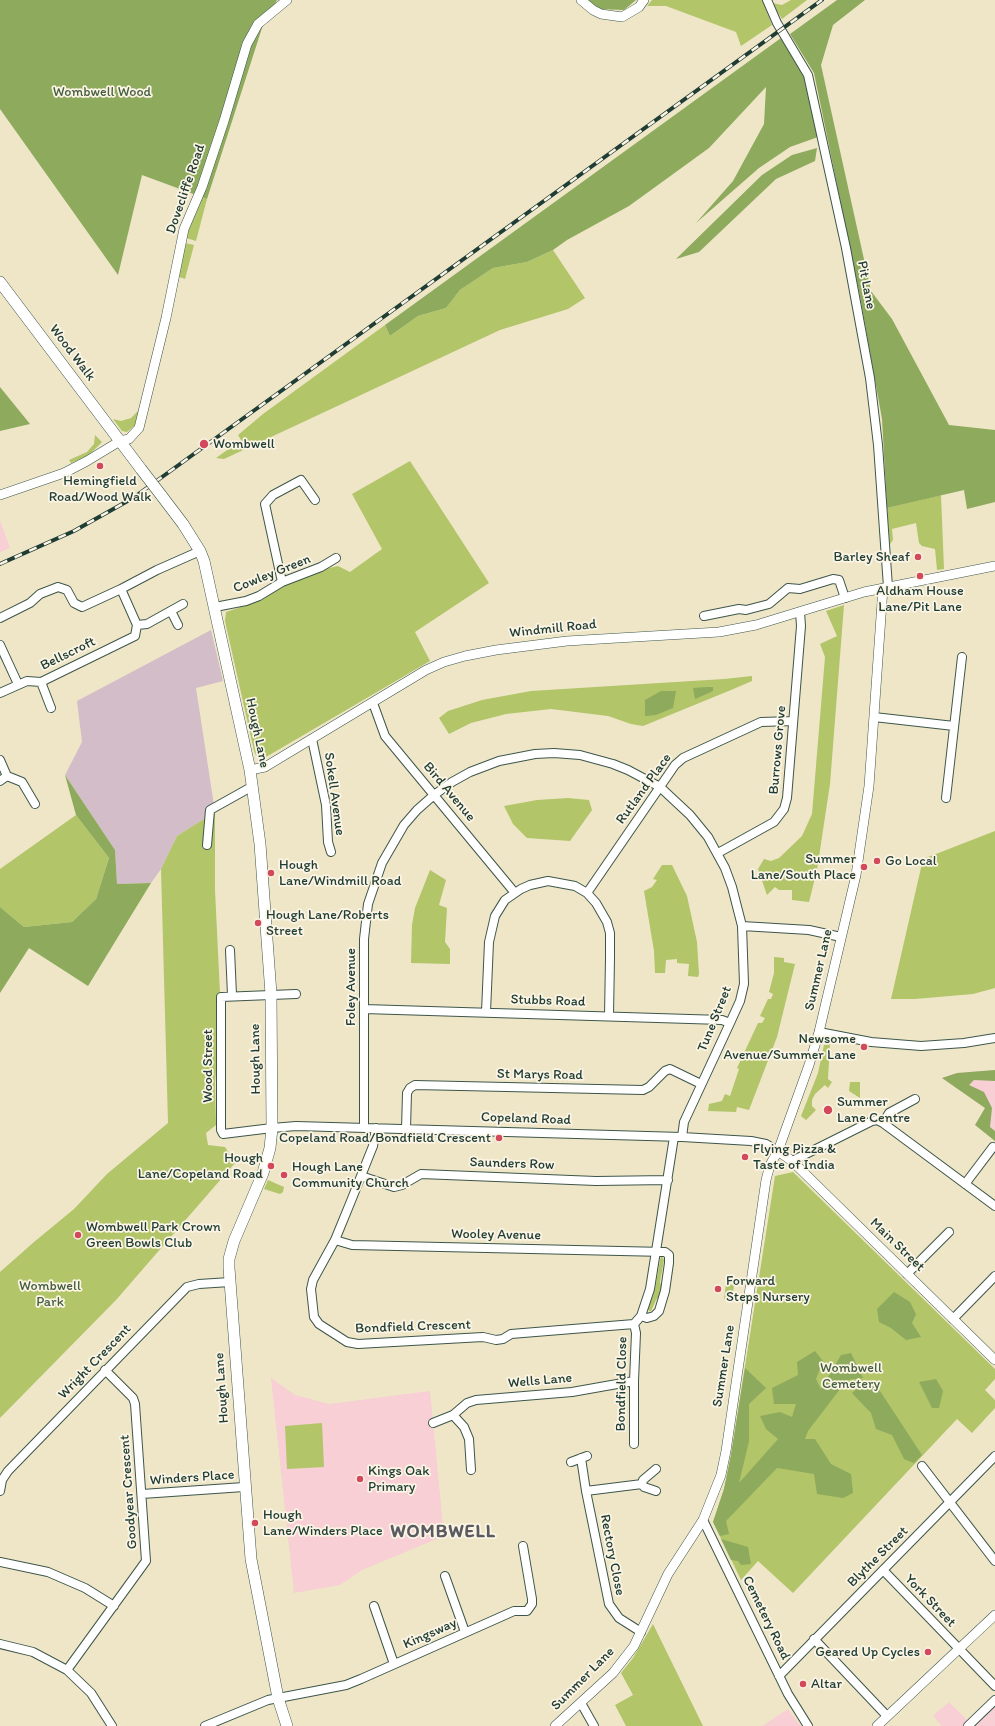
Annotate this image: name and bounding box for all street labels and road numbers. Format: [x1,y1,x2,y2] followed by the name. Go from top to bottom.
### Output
[163,142,209,236] street label: Dovecliffe Road
[853,259,879,311] street label: Pit Lane
[45,321,99,385] street label: Wood Walk
[231,551,313,597] street label: Cowley Green
[509,616,597,642] street label: Windmill Road
[38,633,98,675] street label: Bellscroft
[241,697,273,769] street label: Hough Lane
[766,705,790,795] street label: Burrows Grove
[613,750,675,828] street label: Rutland Place
[320,751,348,837] street label: Sokell Avenue
[419,759,479,825] street label: Bird Avenue
[801,928,837,1012] street label: Summer Lane
[343,948,359,1026] street label: Foley Avenue
[694,984,736,1054] street label: Tune Street
[510,991,586,1011] street label: Stubbs Road
[247,1023,265,1095] street label: Hough Lane
[200,1029,216,1103] street label: Wood Street
[497,1066,583,1084] street label: St Marys Road
[481,1109,571,1129] street label: Copeland Road
[469,1154,555,1174] street label: Saunders Row
[866,1215,928,1275] street label: Main Street
[451,1226,541,1244] street label: Wooley Avenue
[355,1317,471,1337] street label: Bondfield Crescent
[55,1321,135,1403] street label: Wright Crescent
[709,1324,739,1408] street label: Summer Lane
[613,1336,631,1432] street label: Bondfield Close
[211,1352,233,1424] street label: Hough Lane
[507,1370,573,1392] street label: Wells Lane
[117,1434,141,1550] street label: Goodyear Crescent
[149,1467,235,1489] street label: Winders Place
[596,1513,628,1597] street label: Rectory Close
[844,1523,912,1591] street label: Blythe Street
[901,1571,959,1631] street label: York Street
[738,1573,794,1663] street label: Cemetery Road
[401,1615,459,1653] street label: Kingsway
[548,1644,618,1714] street label: Summer Lane

